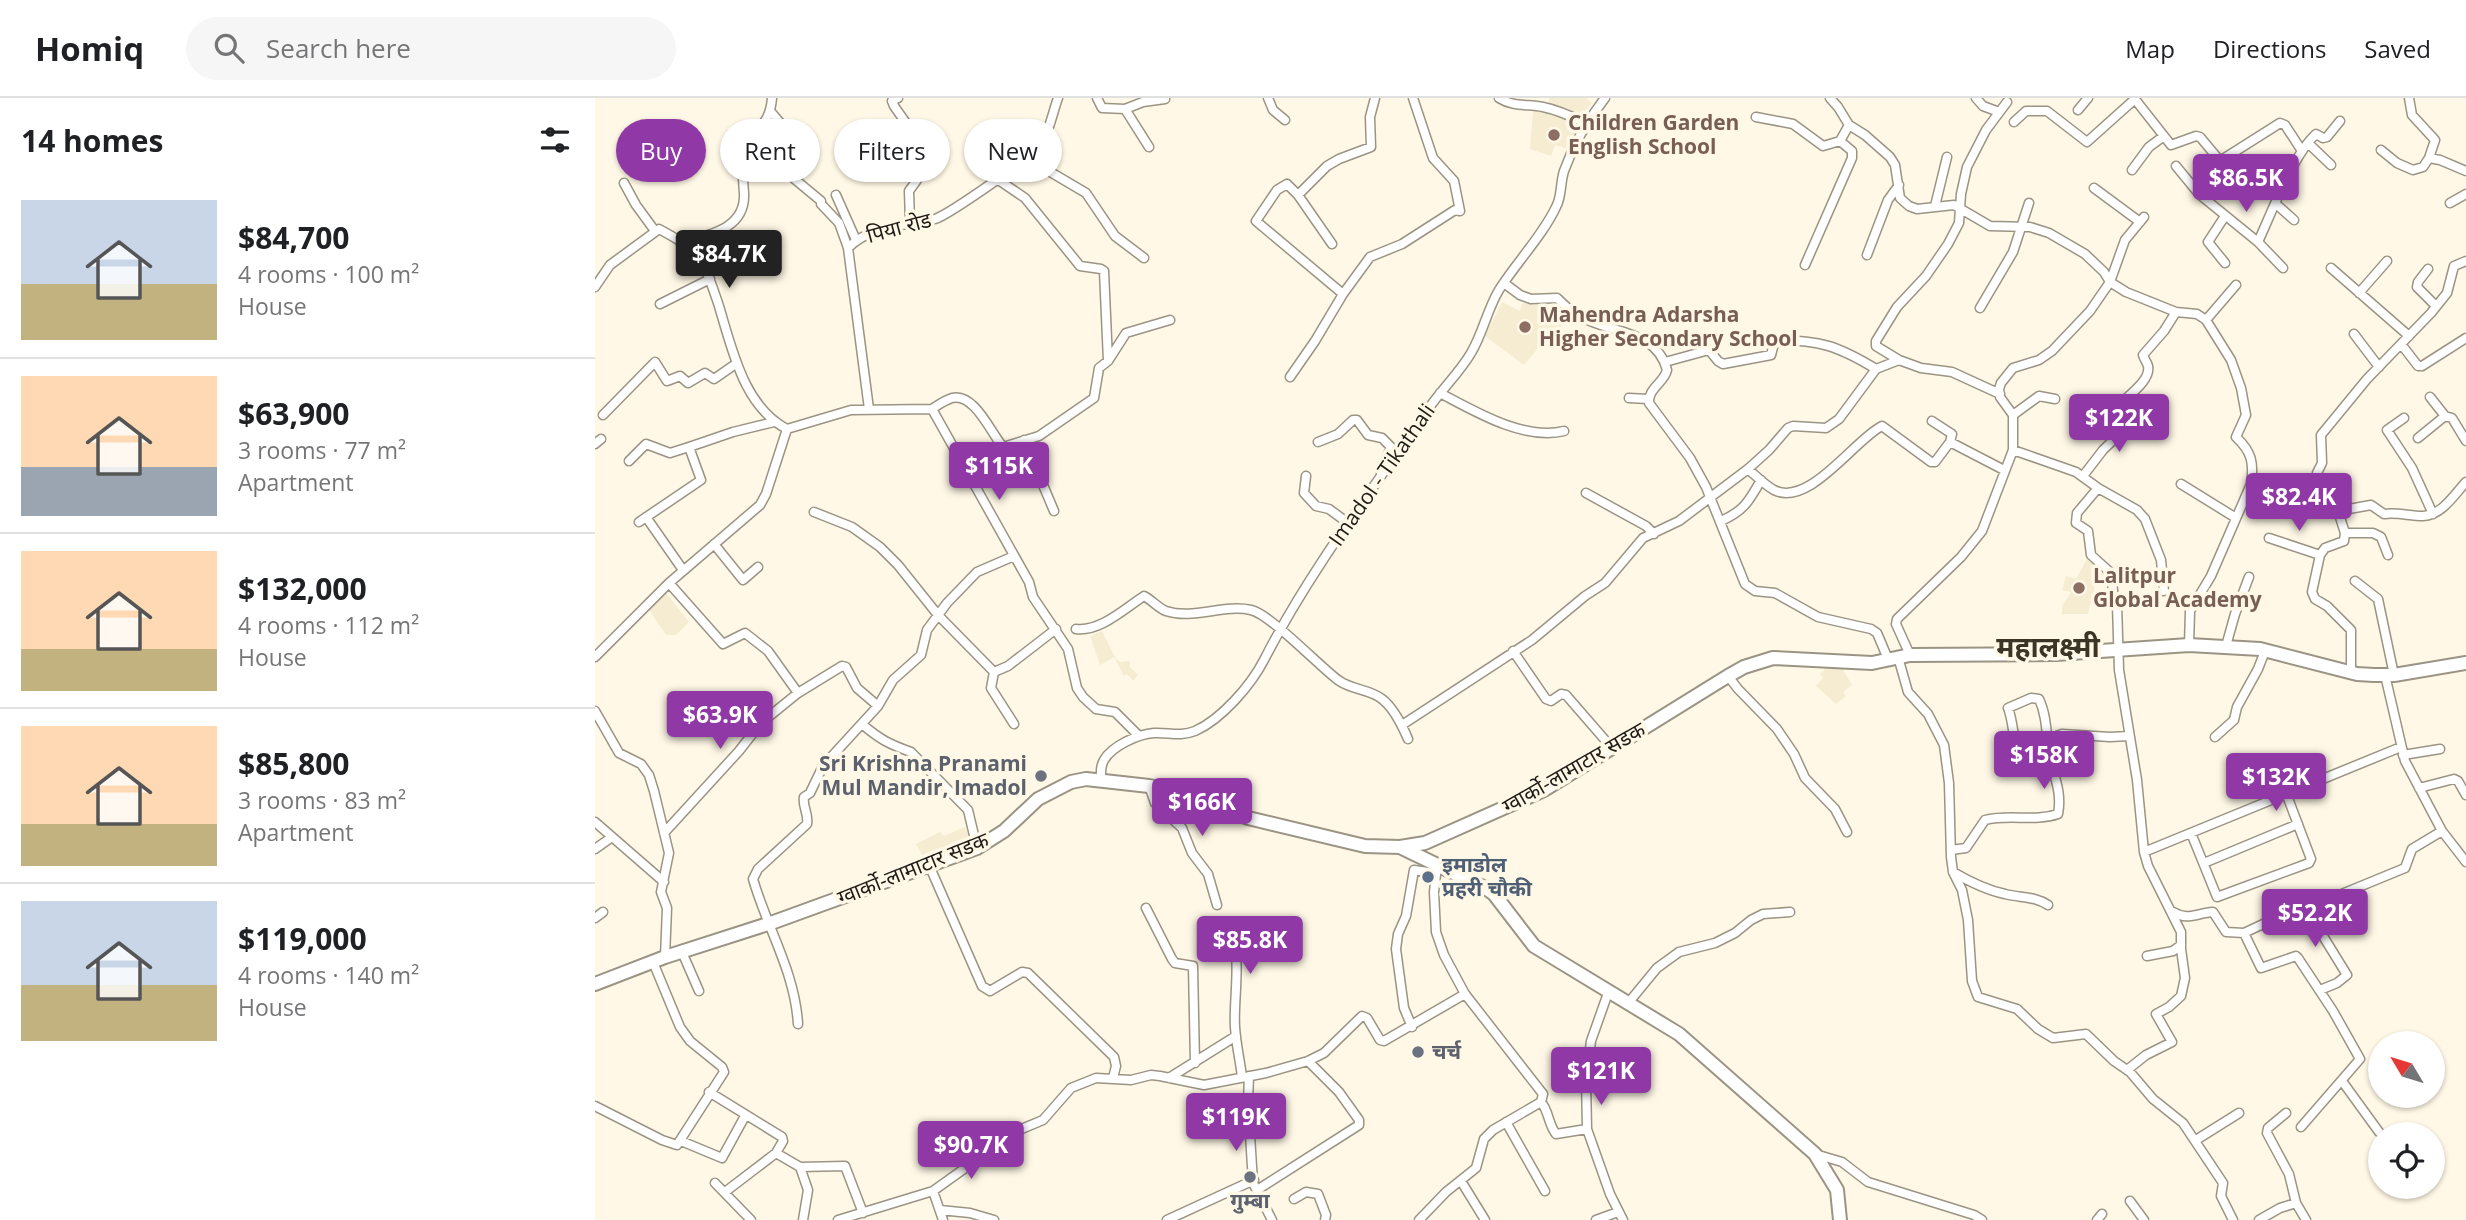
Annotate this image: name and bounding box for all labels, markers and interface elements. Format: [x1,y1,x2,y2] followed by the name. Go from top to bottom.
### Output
[186,17,676,80] search box
[35,26,144,71] text: Homiq
[210,29,248,67] icon: search
[266,30,411,66] text: Search here
[2125,32,2175,65] text: Map
[2213,32,2326,65] text: Directions
[2364,32,2431,65] text: Saved
[1568,108,1739,160] place label: Children Garden English School
[616,119,706,182] chip: Buy
[720,119,820,182] chip: Rent
[834,119,950,182] chip: Filters
[964,119,1062,182] chip: New
[21,120,164,161] text: 14 homes
[536,121,574,159] icon: filters
[1546,127,1562,143] marker: Children Garden English School
[2189,155,2303,214] pin: $86.5K
[2209,161,2283,193] text: $86.5K
[863,205,935,249] street label: पिया रोड
[238,217,349,258] text: $84,700
[77,228,161,312] icon: home
[672,230,786,290] pin: $84.7K
[692,237,766,269] text: $84.7K
[238,258,419,290] text: 4 rooms · 100 m²
[238,290,307,322] text: House
[1539,300,1798,352] place label: Mahendra Adarsha Higher Secondary School
[1517,319,1533,335] marker: Mahendra Adarsha Higher Secondary School
[238,393,349,434] text: $63,900
[2070,394,2168,454] pin: $122K
[1322,398,1441,551] street label: Imadol - Tikathali
[2085,401,2153,433] text: $122K
[77,404,161,488] icon: home
[238,434,406,466] text: 3 rooms · 77 m²
[950,442,1048,502] pin: $115K
[965,449,1033,481] text: $115K
[238,466,354,498] text: Apartment
[2242,474,2356,533] pin: $82.4K
[2262,480,2336,512] text: $82.4K
[2093,561,2262,613] place label: Lalitpur Global Academy
[238,568,367,609] text: $132,000
[77,579,161,663] icon: home
[2071,580,2087,596] marker: Lalitpur Global Academy
[238,609,419,641] text: 4 rooms · 112 m²
[1996,627,2100,665] district label: महालक्ष्मी
[238,641,307,673] text: House
[663,692,777,751] pin: $63.9K
[683,698,757,730] text: $63.9K
[1497,714,1651,819] street label: ग्वार्को-लामाटार सडक
[1995,732,2093,791] pin: $158K
[2010,738,2078,770] text: $158K
[238,743,349,784] text: $85,800
[819,749,1027,801] place label: Sri Krishna Pranami Mul Mandir, Imadol
[77,754,161,838] icon: home
[2227,754,2325,813] pin: $132K
[2242,760,2310,792] text: $132K
[1033,768,1049,784] marker: Sri Krishna Pranami Mul Mandir, Imadol
[1153,778,1251,838] pin: $166K
[238,784,406,816] text: 3 rooms · 83 m²
[1168,785,1236,817] text: $166K
[238,816,354,848] text: Apartment
[833,825,993,911] street label: ग्वार्को-लामाटार सडक
[1442,850,1533,902] place label: इमाडोल प्रहरी चौकी
[1420,869,1436,885] marker: इमाडोल प्रहरी चौकी
[2258,890,2372,949] pin: $52.2K
[2278,896,2352,928] text: $52.2K
[1193,916,1307,976] pin: $85.8K
[238,918,367,959] text: $119,000
[1213,923,1287,955] text: $85.8K
[77,929,161,1013] icon: home
[238,959,419,991] text: 4 rooms · 140 m²
[238,991,307,1023] text: House
[2368,1031,2445,1108] north arrow
[2368,1031,2445,1199] map controls
[1432,1037,1462,1065] place label: चर्च
[1410,1044,1426,1060] marker: चर्च
[1552,1048,1650,1107] pin: $121K
[1567,1054,1635,1086] text: $121K
[1187,1094,1285,1153] pin: $119K
[1202,1100,1270,1132] text: $119K
[914,1122,1028,1181] pin: $90.7K
[2368,1122,2445,1199] button: locate
[934,1128,1008,1160] text: $90.7K
[1242,1169,1258,1185] marker: गुम्बा
[1230,1186,1271,1214] place label: गुम्बा

